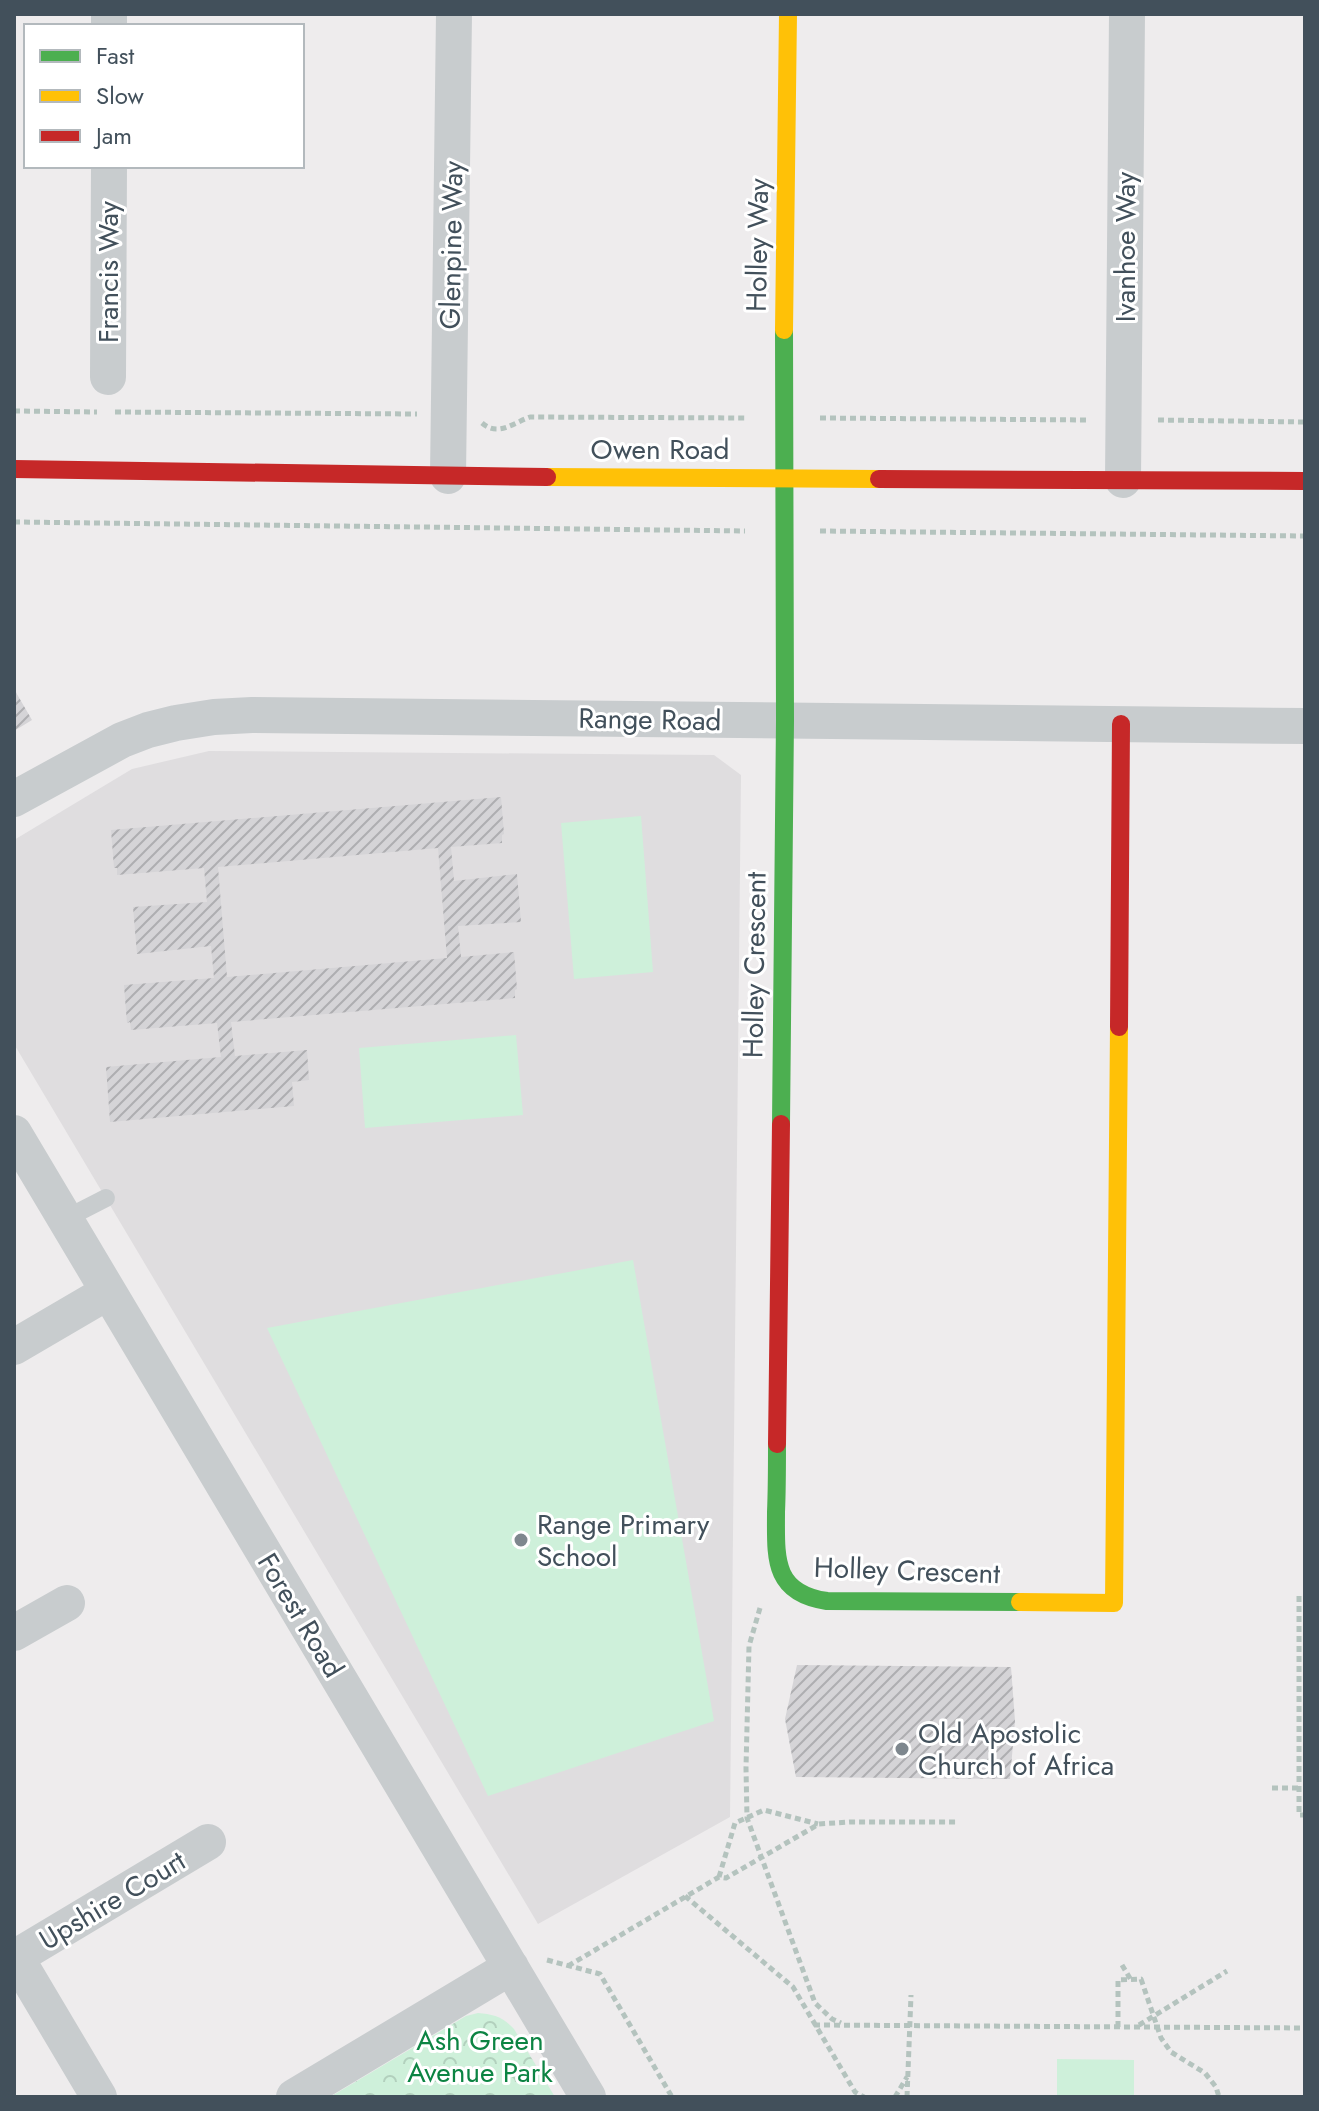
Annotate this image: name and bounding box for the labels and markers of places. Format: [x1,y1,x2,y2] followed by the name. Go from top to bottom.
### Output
[537,1504,710,1577] place label: Range Primary School
[512,1531,530,1549] marker: Range Primary School
[918,1713,1114,1786] place label: Old Apostolic Church of Africa
[893,1740,911,1758] marker: Old Apostolic Church of Africa

